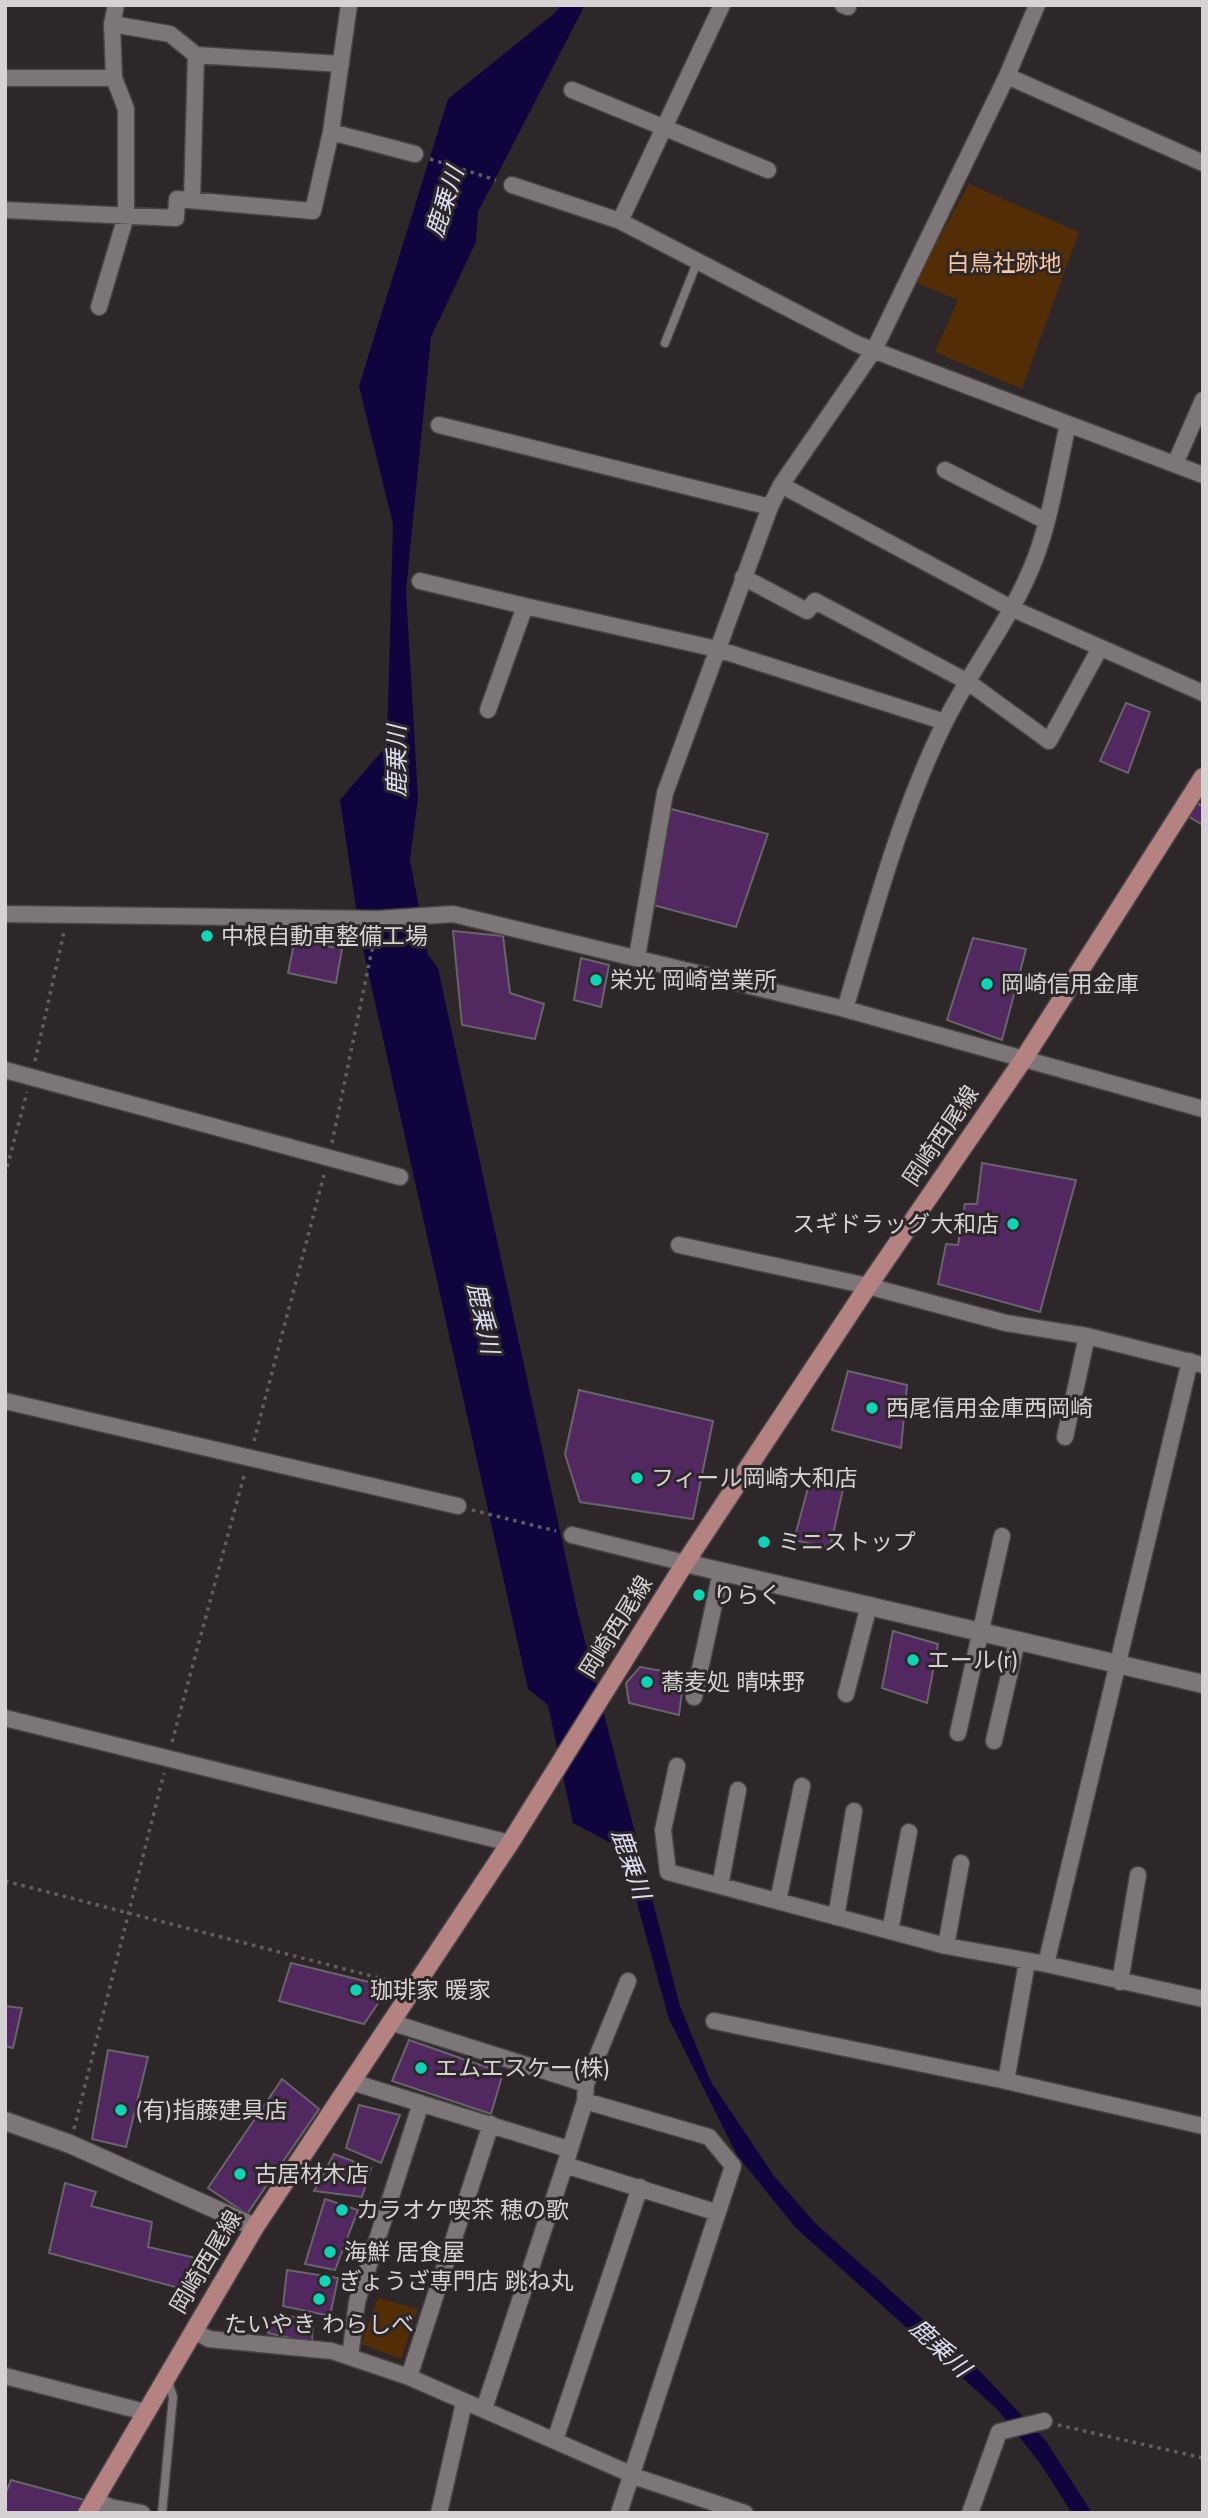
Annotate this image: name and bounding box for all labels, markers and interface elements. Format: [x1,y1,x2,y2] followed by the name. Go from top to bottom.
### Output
[419,160,472,241] water label: 鹿乗川
[947,248,1062,279] park label: 白鳥社跡地
[381,722,413,797] water label: 鹿乗川
[221,921,428,952] place label: 中根自動車整備工場
[199,928,215,944] marker: 中根自動車整備工場
[610,965,777,996] place label: 栄光 岡崎営業所
[1001,969,1139,1000] place label: 岡崎信用金庫
[588,972,604,988] marker: 栄光 岡崎営業所
[979,976,995,992] marker: 岡崎信用金庫
[896,1080,986,1192] street label: 岡崎西尾線
[792,1209,999,1240] place label: スギドラッグ大和店
[1005,1216,1021,1232] marker: スギドラッグ大和店
[460,1279,507,1359] water label: 鹿乗川
[886,1393,1093,1424] place label: 西尾信用金庫西岡崎
[864,1400,880,1416] marker: 西尾信用金庫西岡崎
[651,1463,858,1494] place label: フィール岡崎大和店
[629,1470,645,1486] marker: フィール岡崎大和店
[778,1527,916,1558] place label: ミニストップ
[756,1534,772,1550] marker: ミニストップ
[572,1570,660,1684] street label: 岡崎西尾線
[713,1580,782,1611] place label: りらく
[691,1587,707,1603] marker: りらく
[927,1645,1019,1676] place label: エール(r)
[905,1652,921,1668] marker: エール(r)
[661,1667,805,1698] place label: 蕎麦処 晴味野
[639,1674,655,1690] marker: 蕎麦処 晴味野
[604,1825,659,1906] water label: 鹿乗川
[370,1975,491,2006] place label: 珈琲家 暖家
[348,1982,364,1998] marker: 珈琲家 暖家
[435,2053,611,2084] place label: エムエスケー(株)
[413,2060,429,2076] marker: エムエスケー(株)
[135,2095,288,2126] place label: (有)指藤建具店
[113,2102,129,2118] marker: (有)指藤建具店
[254,2159,369,2190] place label: 古居材木店
[232,2166,248,2182] marker: 古居材木店
[356,2195,569,2226] place label: カラオケ喫茶 穂の歌
[334,2202,350,2218] marker: カラオケ喫茶 穂の歌
[163,2205,249,2319] street label: 岡崎西尾線
[344,2237,465,2268] place label: 海鮮 居食屋
[322,2244,338,2260] marker: 海鮮 居食屋
[339,2266,574,2297] place label: ぎょうざ専門店 跳ね丸
[317,2273,333,2289] marker: ぎょうざ専門店 跳ね丸
[311,2291,327,2307] marker: たいやき わらしべ
[224,2309,414,2340] place label: たいやき わらしべ
[903,2312,979,2386] water label: 鹿乗川

